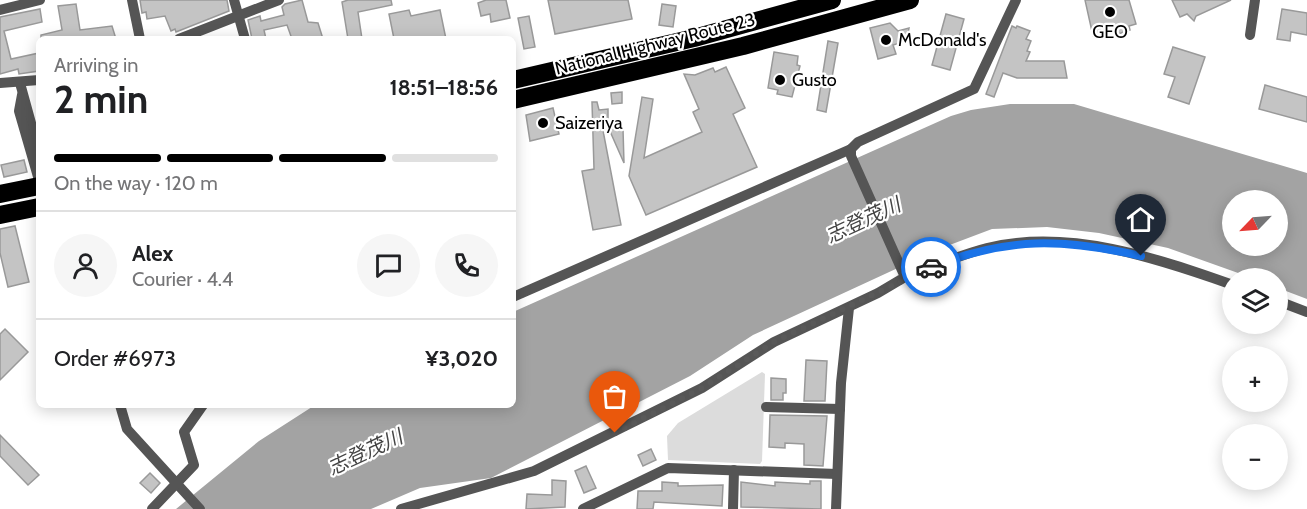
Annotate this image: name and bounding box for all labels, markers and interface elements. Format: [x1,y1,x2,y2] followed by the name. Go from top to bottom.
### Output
[1103,5,1117,19] marker: GEO
[553,8,757,80] street label: National Highway Route 23
[1092,21,1128,43] place label: GEO
[898,29,986,51] place label: McDonald's
[879,33,893,47] marker: McDonald's
[54,53,138,77] text: Arriving in
[792,69,837,91] place label: Gusto
[773,73,787,87] marker: Gusto
[389,74,498,101] text: 18:51–18:56
[54,75,148,123] text: 2 min
[555,112,623,134] place label: Saizeriya
[536,116,550,130] marker: Saizeriya
[54,171,218,195] text: On the way · 120 m
[1222,190,1288,256] north arrow
[1222,190,1288,490] map controls
[822,191,906,248] water label: 志登茂川
[1115,194,1166,256] pin
[1124,203,1157,236] icon: home
[54,234,117,297] button: person
[357,234,420,297] button: chat
[435,234,498,297] button: phone
[901,237,961,297] courier
[132,240,173,267] text: Alex
[915,251,948,284] icon: car
[132,267,233,291] text: Courier · 4.4
[1222,268,1288,334] button: layers
[54,345,176,372] text: Order #6973
[425,345,498,372] text: ¥3,020
[1222,346,1288,412] button: +
[589,371,640,433] pin
[598,380,631,413] icon: bag
[324,423,408,480] water label: 志登茂川
[1222,424,1288,490] button: −

